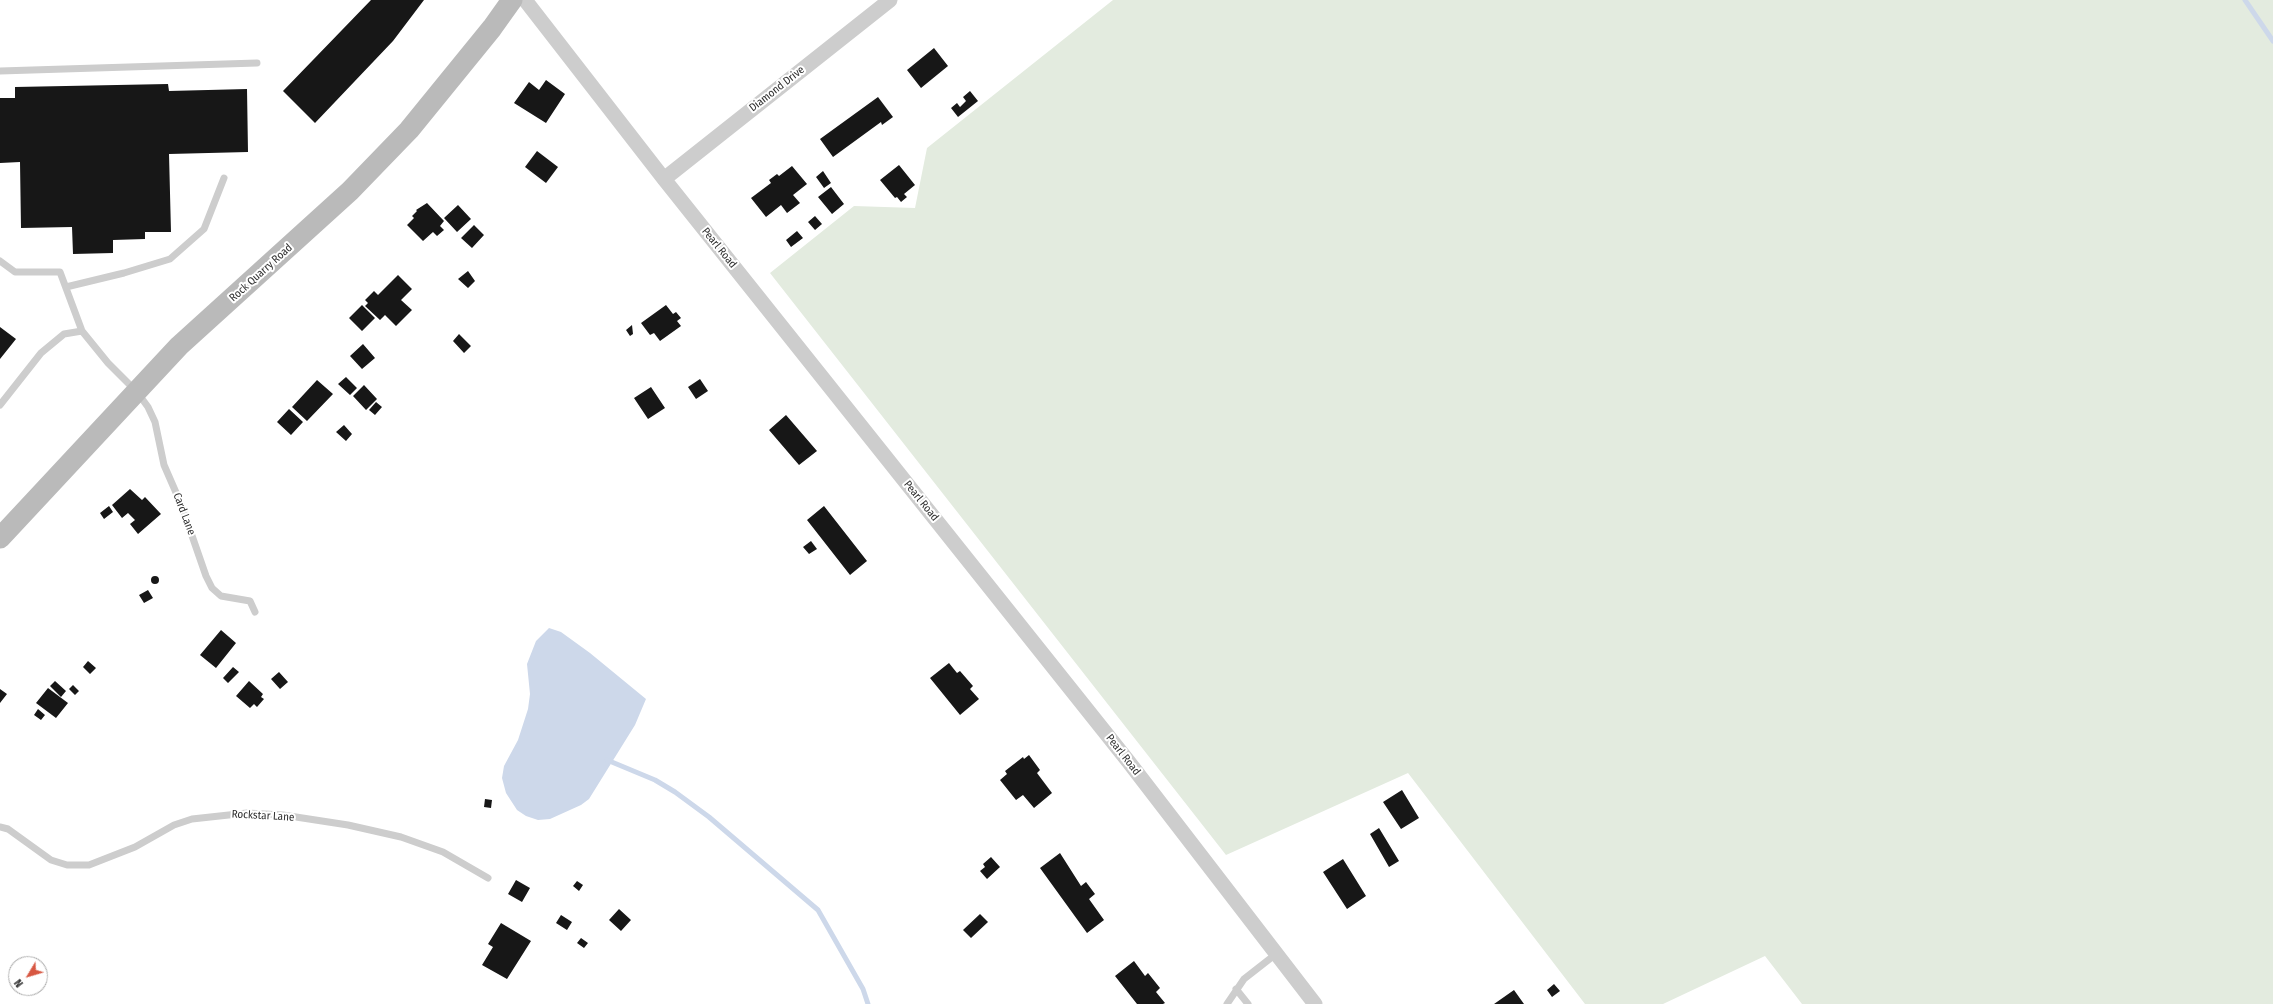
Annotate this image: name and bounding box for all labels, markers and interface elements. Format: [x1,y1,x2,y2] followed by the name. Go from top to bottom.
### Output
[747,63,807,115] street label: Diamond Drive
[699,225,739,271] street label: Pearl Road
[227,241,295,305] street label: Rock Quarry Road
[901,478,941,524] street label: Pearl Road
[170,491,198,537] street label: Card Lane
[1103,732,1143,778] street label: Pearl Road
[231,808,295,824] street label: Rockstar Lane
[8,956,48,996] north arrow
[12,976,26,990] text: N

